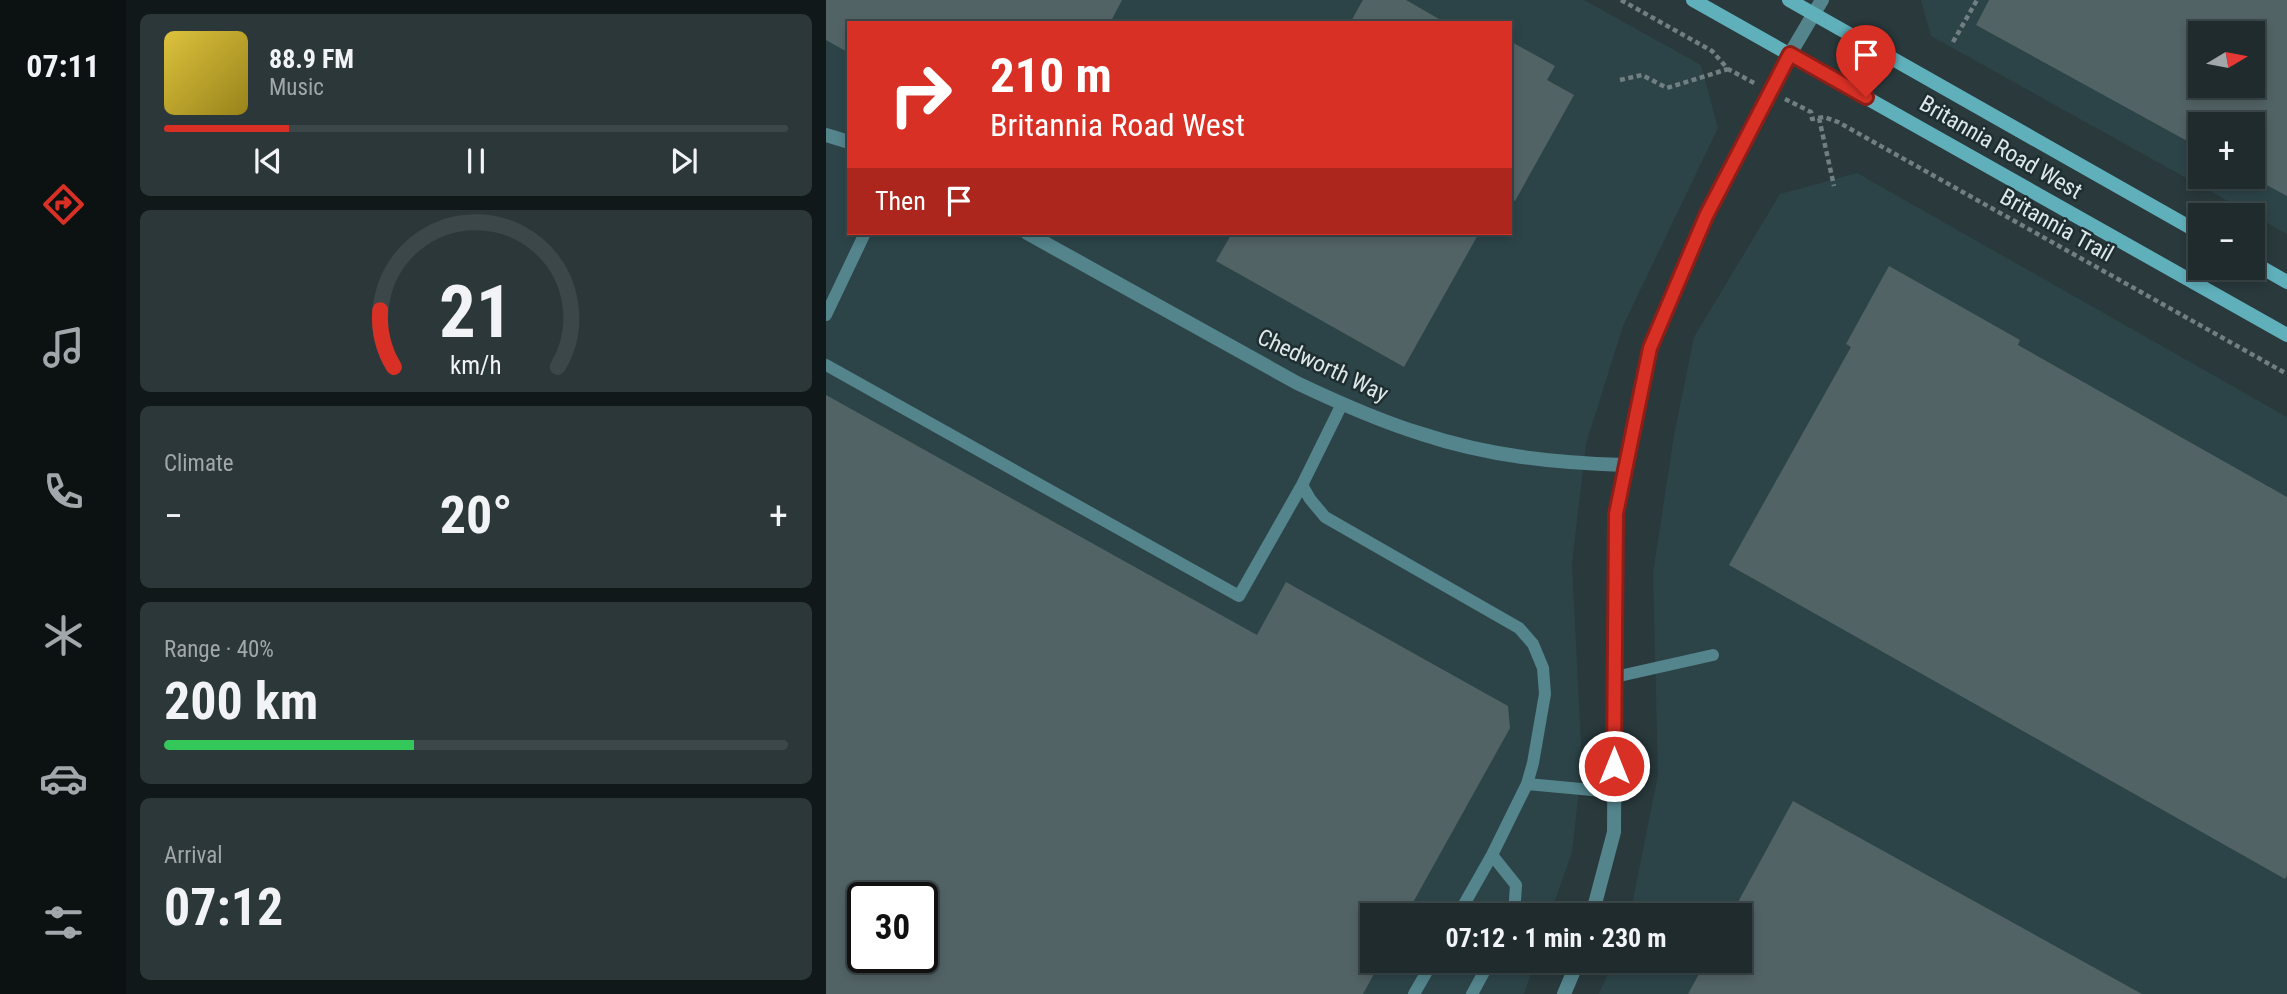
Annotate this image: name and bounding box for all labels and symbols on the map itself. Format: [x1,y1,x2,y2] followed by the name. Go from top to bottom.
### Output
[2188,21,2264,98] north arrow
[1836,25,1896,97] pin
[1915,90,2087,205] street label: Britannia Road West
[1995,183,2118,268] street label: Britannia Trail
[1253,323,1393,408] street label: Chedworth Way
[1577,729,1651,803] position arrow
[847,882,938,973] speed limit sign: 30

